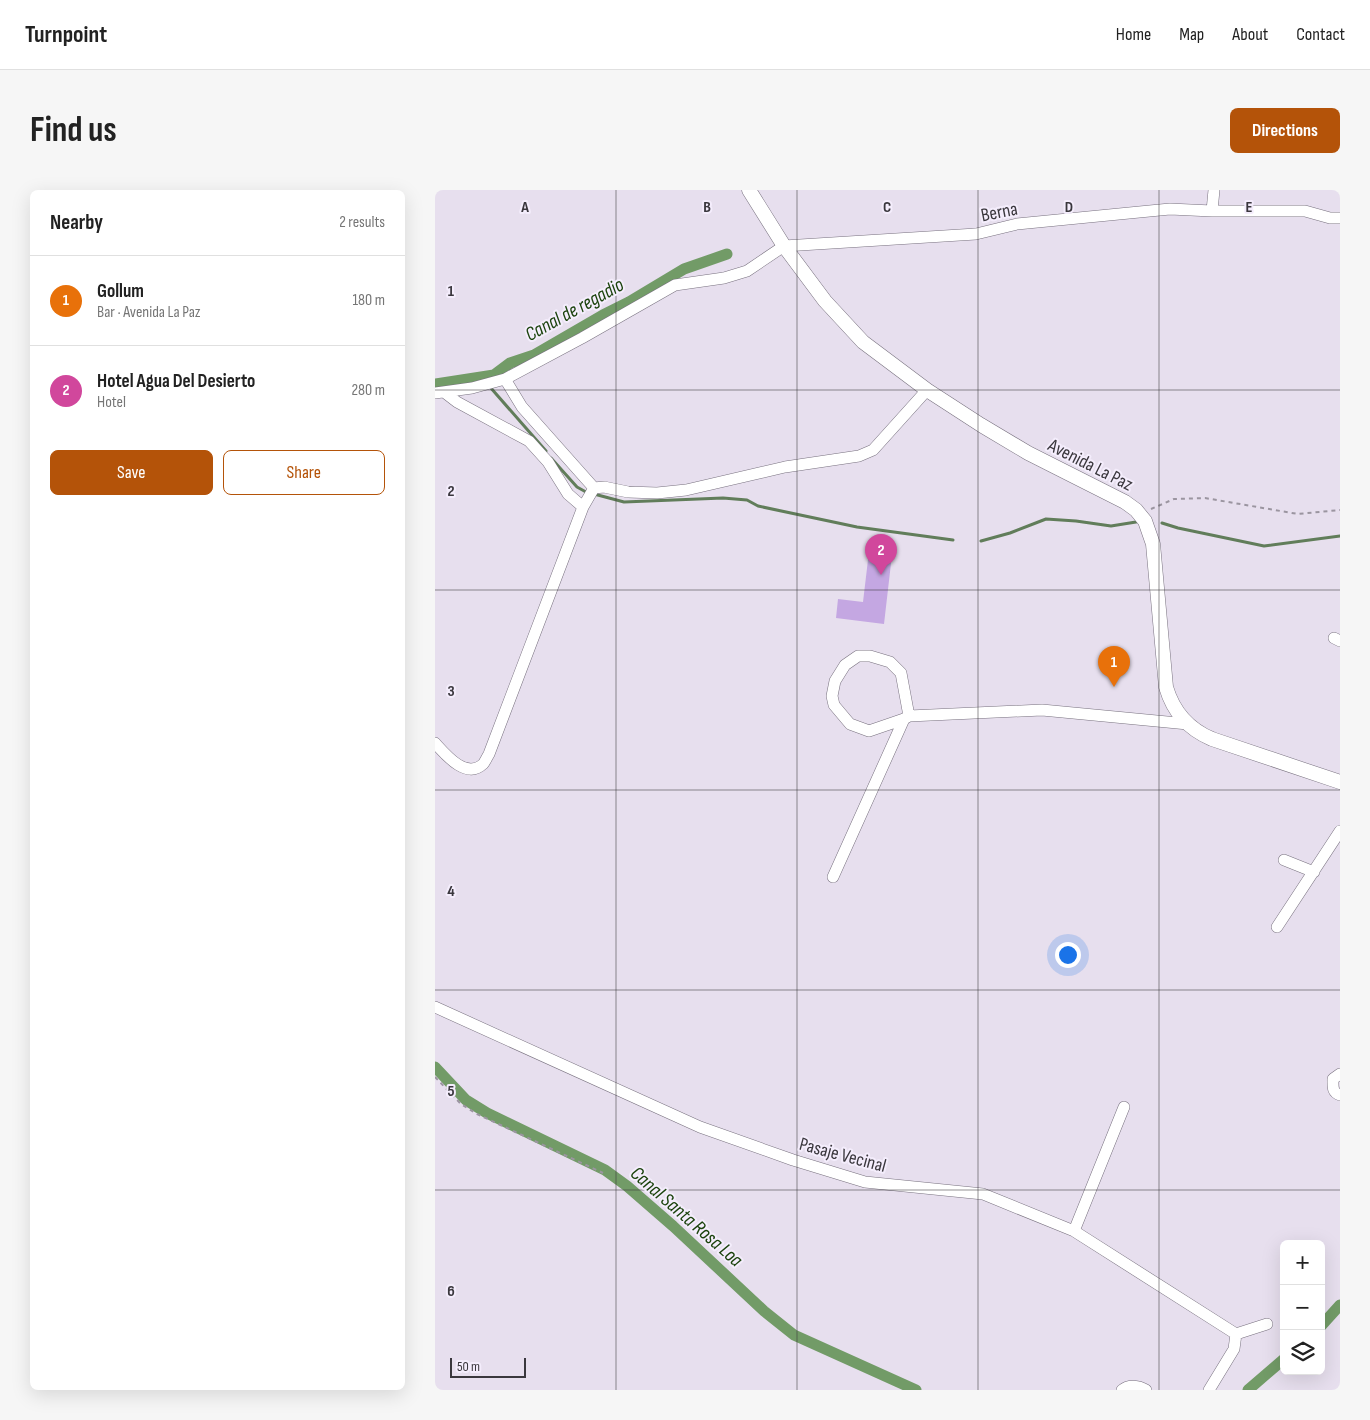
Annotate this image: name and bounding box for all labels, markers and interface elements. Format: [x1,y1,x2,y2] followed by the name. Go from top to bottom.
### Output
[25,20,107,49] text: Turnpoint
[1116,24,1151,45] text: Home
[1179,24,1204,45] text: Map
[1232,24,1268,45] text: About
[1296,24,1345,45] text: Contact
[1230,108,1340,153] button: Directions
[30,109,117,152] text: Find us
[520,198,529,217] text: A
[703,198,711,217] text: B
[883,198,891,217] text: C
[979,198,1020,227] street label: Berna
[1065,198,1073,217] text: D
[1246,198,1253,217] text: E
[50,210,103,235] text: Nearby
[339,213,385,232] text: 2 results
[521,273,628,347] water label: Canal de regadio
[97,280,144,303] text: Gollum
[448,282,455,301] text: 1
[63,291,69,310] text: 1
[352,291,385,310] text: 180 m
[97,303,201,322] text: Bar · Avenida La Paz
[97,370,255,393] text: Hotel Agua Del Desierto
[62,381,70,400] text: 2
[351,381,385,400] text: 280 m
[97,393,126,412] text: Hotel
[1043,434,1137,497] street label: Avenida La Paz
[50,450,213,495] button: Save
[223,450,385,495] button: Share
[447,482,455,501] text: 2
[865,534,897,575] pin: 2
[1098,646,1130,687] pin: 1
[447,682,455,701] text: 3
[447,882,455,901] text: 4
[1055,942,1081,968] your location
[447,1082,455,1101] text: 5
[797,1133,889,1178] street label: Pasaje Vecinal
[625,1161,748,1272] water label: Canal Santa Rosa Loa
[1280,1240,1325,1375] map controls
[1280,1240,1325,1285] button: +
[447,1282,455,1301] text: 6
[1280,1285,1325,1330] button: −
[1280,1330,1325,1375] button: layers
[450,1355,526,1378] scale bar
[457,1358,480,1375] text: 50 m

